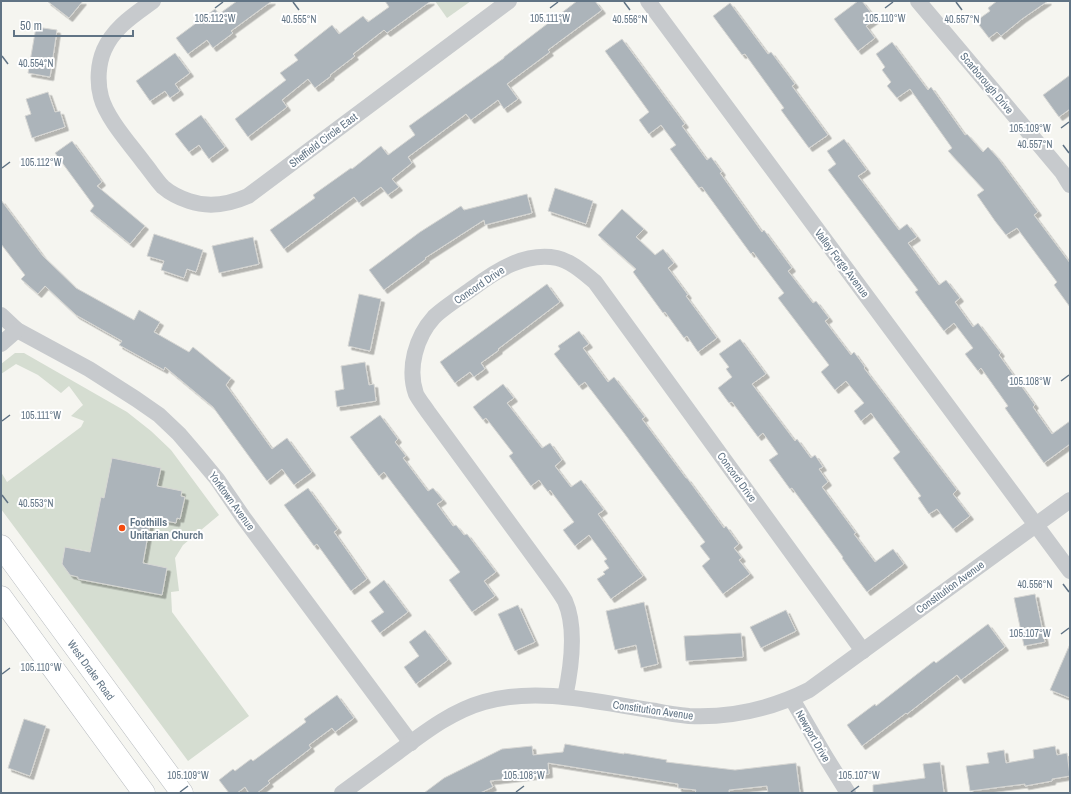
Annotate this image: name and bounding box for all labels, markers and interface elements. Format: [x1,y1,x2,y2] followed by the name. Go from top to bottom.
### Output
[14,12,133,38] scale bar
[195,12,236,25] text: 105.112°W
[530,12,570,25] text: 105.111°W
[865,12,906,25] text: 105.110°W
[282,13,317,26] text: 40.555°N
[613,13,648,26] text: 40.556°N
[945,13,980,26] text: 40.557°N
[20,18,42,34] text: 50 m
[957,50,1017,116] street label: Scarborough Drive
[19,57,54,70] text: 40.554°N
[286,109,360,170] street label: Sheffield Circle East
[1009,122,1051,135] text: 105.109°W
[1018,138,1053,151] text: 40.557°N
[21,156,62,169] text: 105.112°W
[812,226,872,300] street label: Valley Forge Avenue
[451,263,507,307] street label: Concord Drive
[1009,375,1051,388] text: 105.108°W
[21,409,61,422] text: 105.111°W
[714,449,760,505] street label: Concord Drive
[206,469,258,533] street label: Yorktown Avenue
[19,497,54,510] text: 40.553°N
[130,515,203,542] place label: Foothills Unitarian Church
[117,523,127,533] marker: Foothills Unitarian Church
[913,558,987,616] street label: Constitution Avenue
[1018,578,1053,591] text: 40.556°N
[1009,627,1051,640] text: 105.107°W
[64,637,118,703] street label: West Drake Road
[21,661,62,674] text: 105.110°W
[612,697,694,723] street label: Constitution Avenue
[793,708,833,764] street label: Newport Drive
[167,769,209,782] text: 105.109°W
[503,769,545,782] text: 105.108°W
[838,769,880,782] text: 105.107°W

